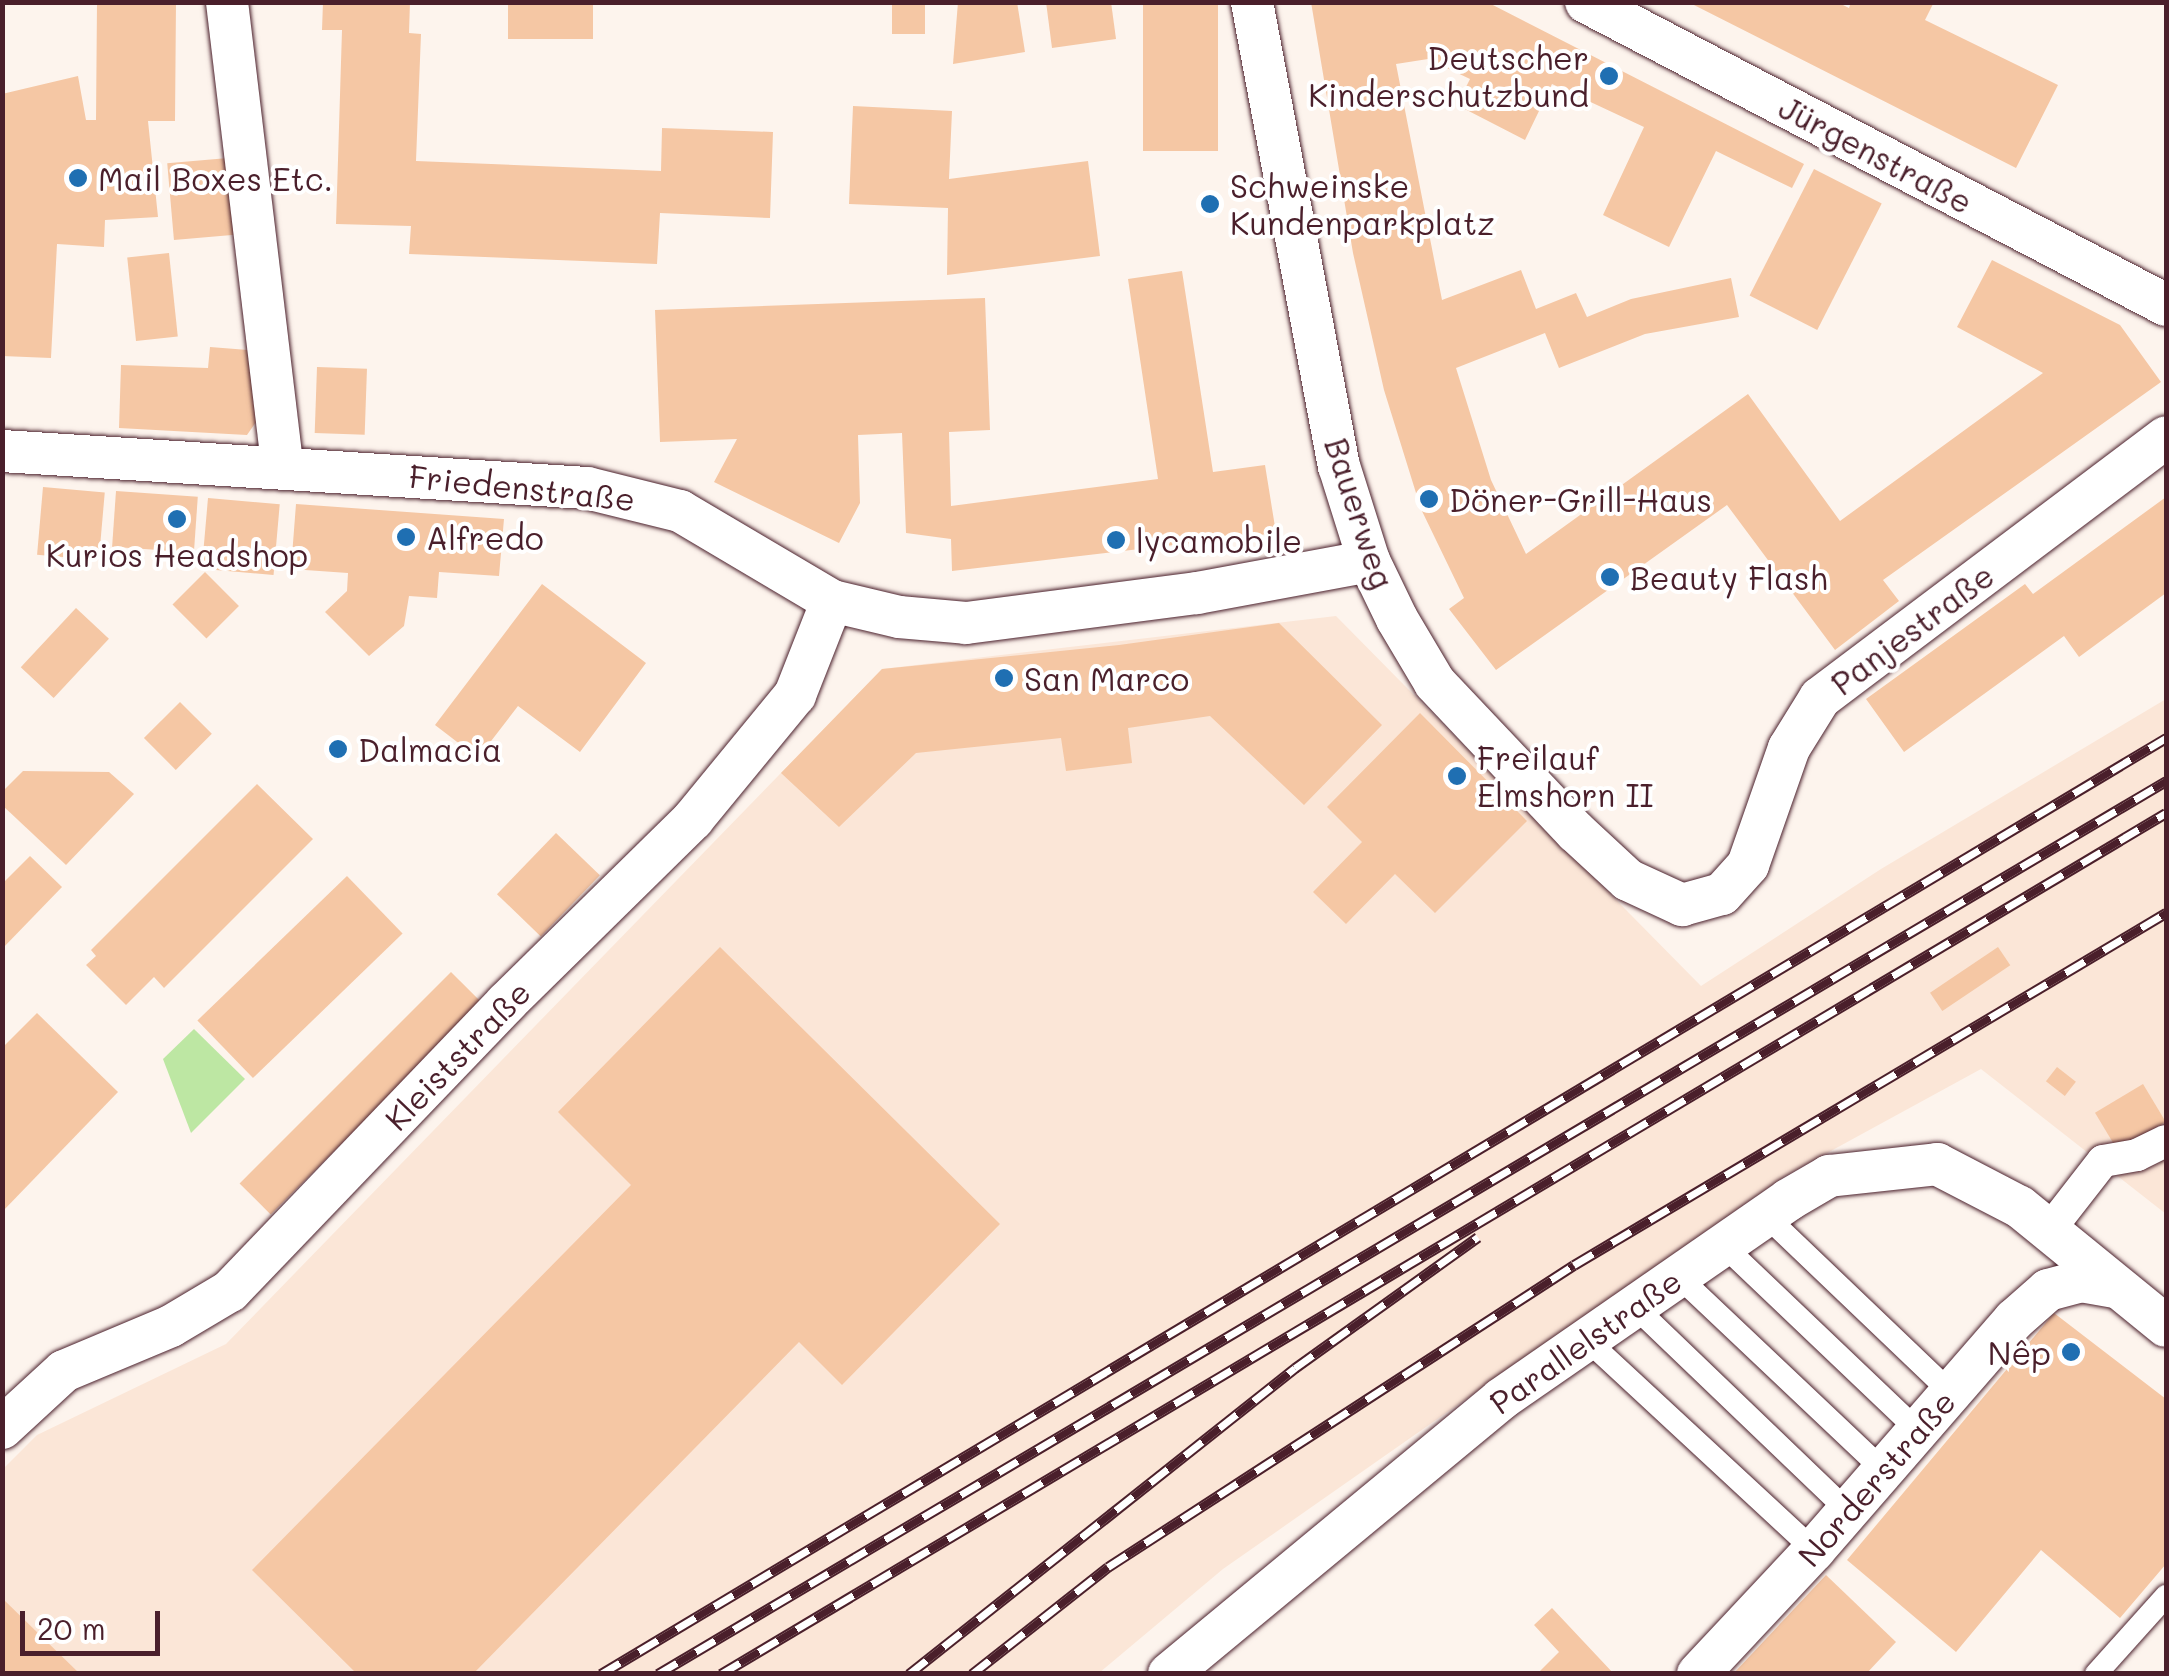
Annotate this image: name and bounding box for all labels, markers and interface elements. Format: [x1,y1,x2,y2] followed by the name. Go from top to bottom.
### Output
[1308,39,1589,114] place label: Deutscher Kinderschutzbund
[1598,65,1620,87] marker: Deutscher Kinderschutzbund
[1773,87,1979,221] street label: Jürgenstraße
[98,159,333,197] place label: Mail Boxes Etc.
[67,167,89,189] marker: Mail Boxes Etc.
[1230,167,1495,242] place label: Schweinske Kundenparkplatz
[1199,193,1221,215] marker: Schweinske Kundenparkplatz
[1318,433,1402,593] street label: Bauerweg
[407,456,637,518] street label: Friedenstraße
[1449,480,1712,518] place label: Döner-Grill-Haus
[1418,488,1440,510] marker: Döner-Grill-Haus
[166,508,188,530] marker: Kurios Headshop
[426,518,544,556] place label: Alfredo
[1136,521,1302,559] place label: lycamobile
[395,526,417,548] marker: Alfredo
[1105,529,1127,551] marker: lycamobile
[46,535,308,573] place label: Kurios Headshop
[1823,555,2001,703] street label: Panjestraße
[1630,558,1828,596] place label: Beauty Flash
[1599,566,1621,588] marker: Beauty Flash
[1024,659,1189,697] place label: San Marco
[993,667,1015,689] marker: San Marco
[358,730,502,768] place label: Dalmacia
[327,738,349,760] marker: Dalmacia
[1477,739,1654,814] place label: Freilauf Elmshorn II
[1446,765,1468,787] marker: Freilauf Elmshorn II
[376,972,538,1138] street label: Kleiststraße
[1482,1261,1688,1421] street label: Parallelstraße
[1988,1333,2051,1371] place label: Nêp
[2060,1341,2082,1363] marker: Nêp
[1789,1382,1963,1574] street label: Norderstraße
[25,1591,165,1653] scale bar
[37,1608,106,1648] text: 20 m

